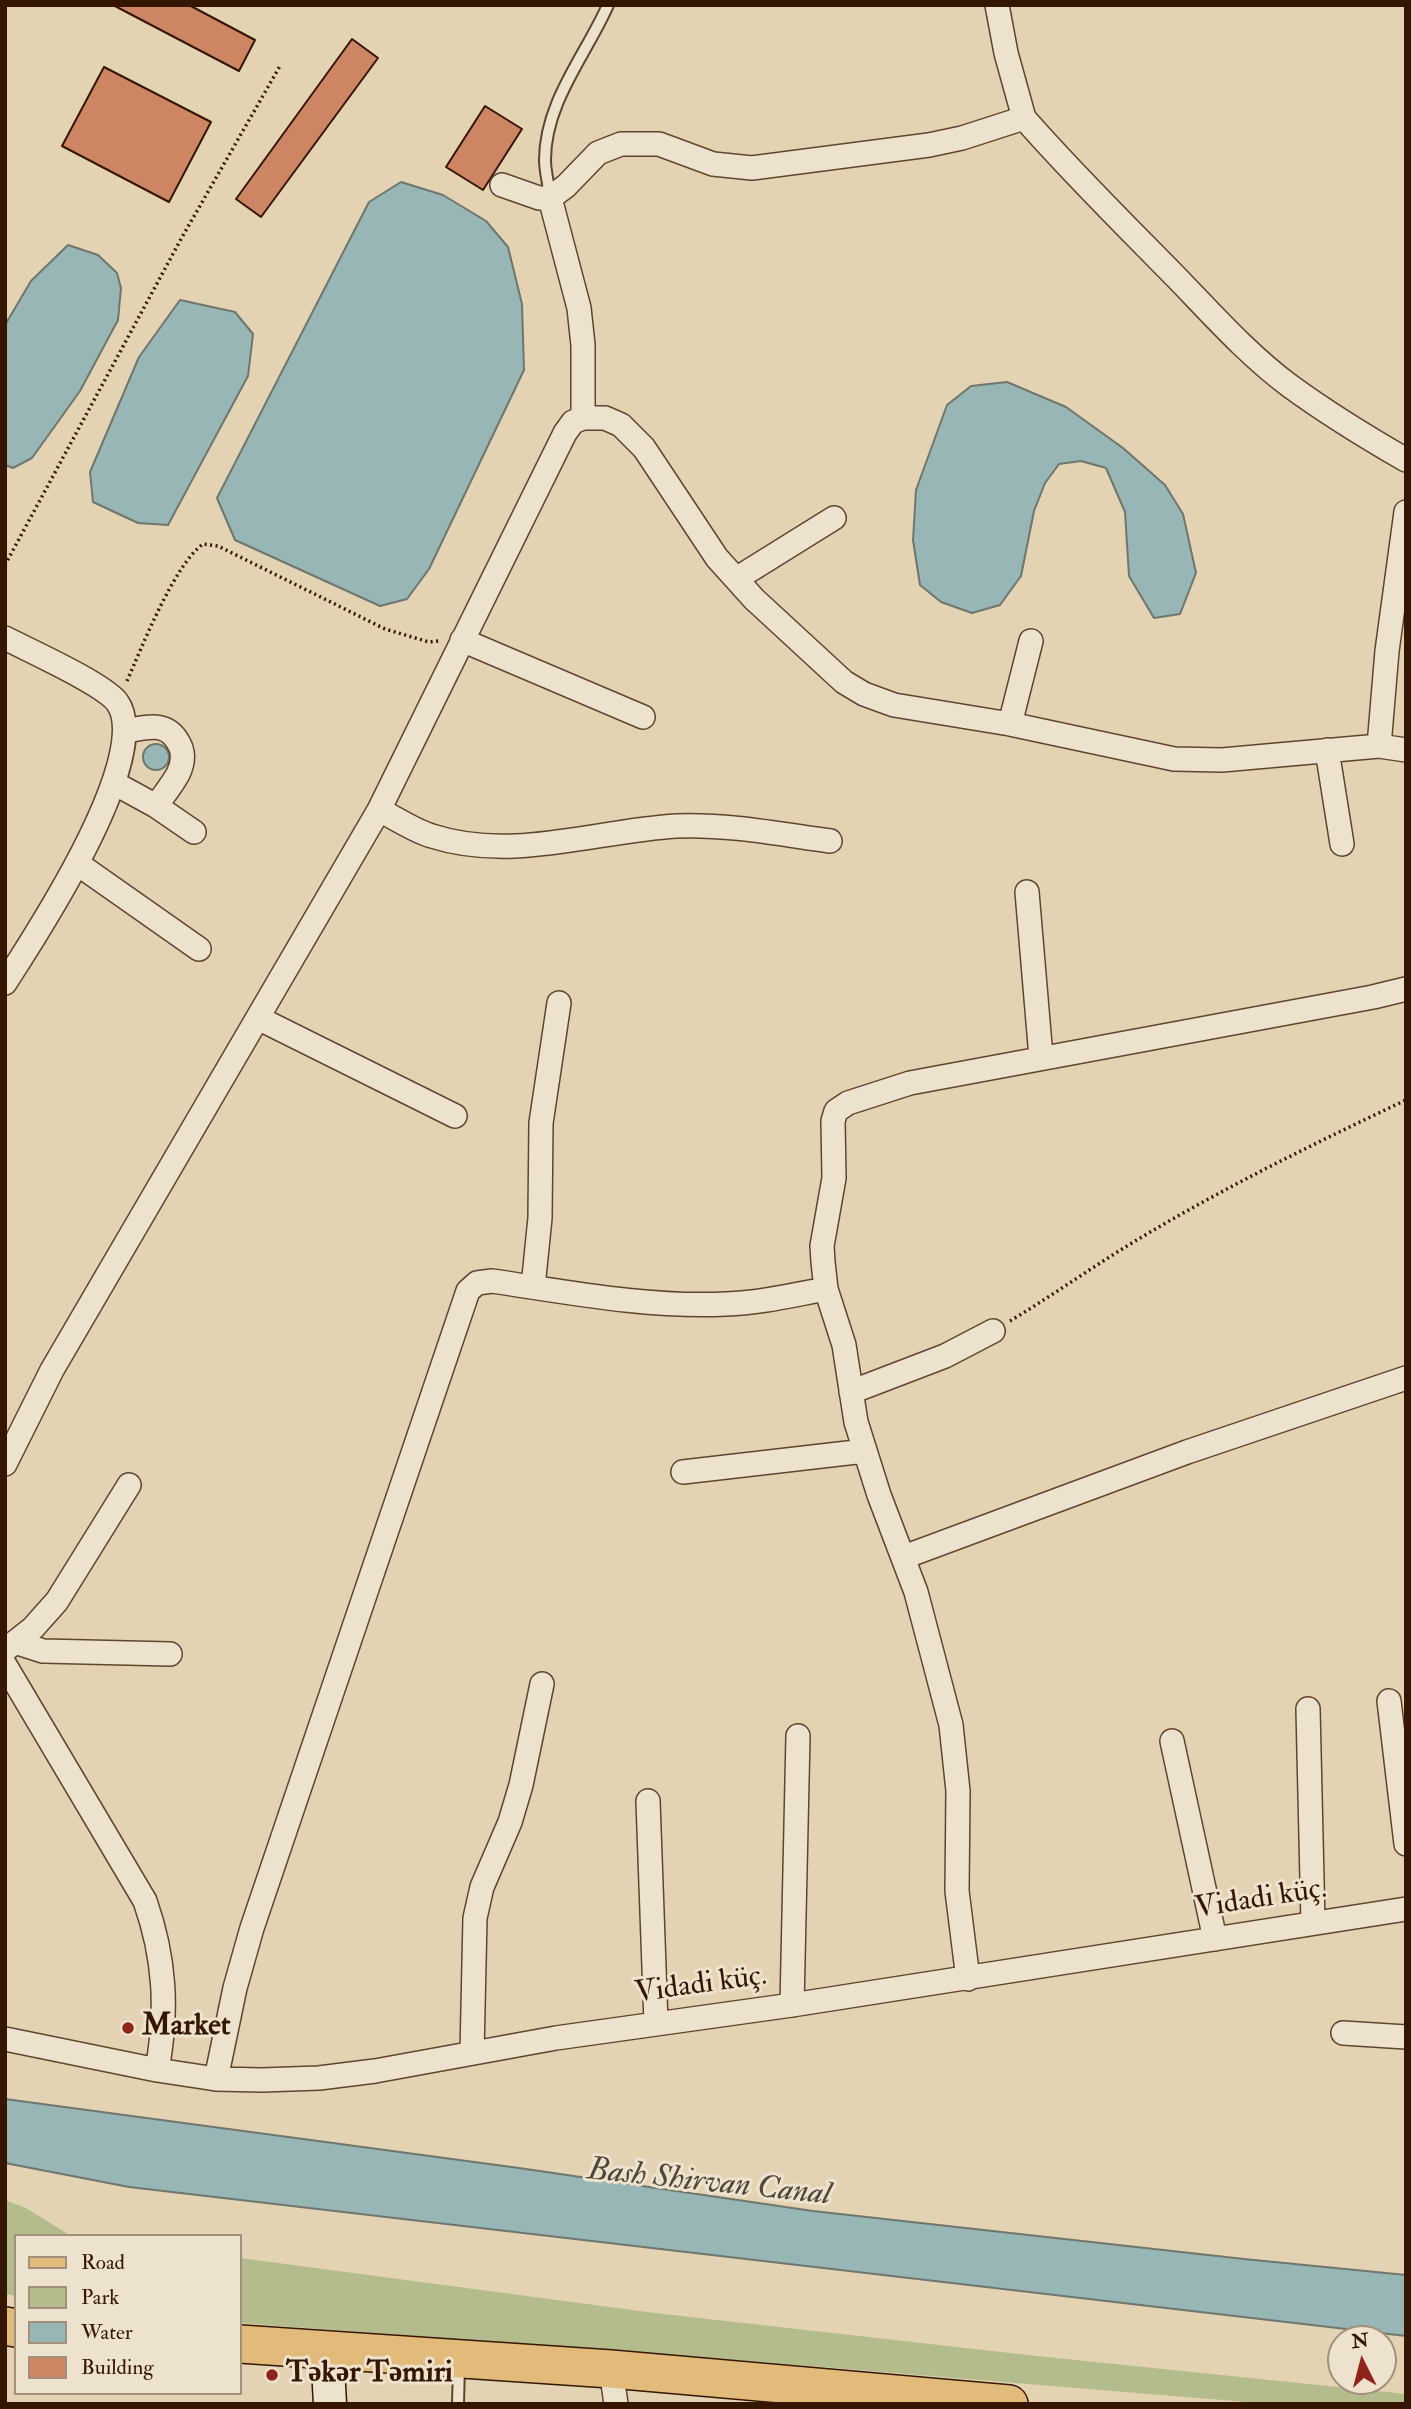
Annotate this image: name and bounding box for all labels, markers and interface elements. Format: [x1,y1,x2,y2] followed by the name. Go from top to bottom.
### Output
[1193,1872,1329,1928] street label: Vidadi küç.
[633,1959,769,2013] street label: Vidadi küç.
[142,2010,230,2046] place label: Market
[120,2020,136,2036] marker: Market
[585,2152,833,2216] water label: Bash Shirvan Canal
[14,2234,242,2395] legend
[81,2249,125,2276] text: Road
[81,2284,119,2311] text: Park
[81,2319,133,2346] text: Water
[1327,2325,1397,2395] north arrow
[1350,2328,1370,2354] text: N
[81,2354,154,2381] text: Building
[286,2357,453,2393] place label: Təkər Təmiri
[264,2367,280,2383] marker: Təkər Təmiri

